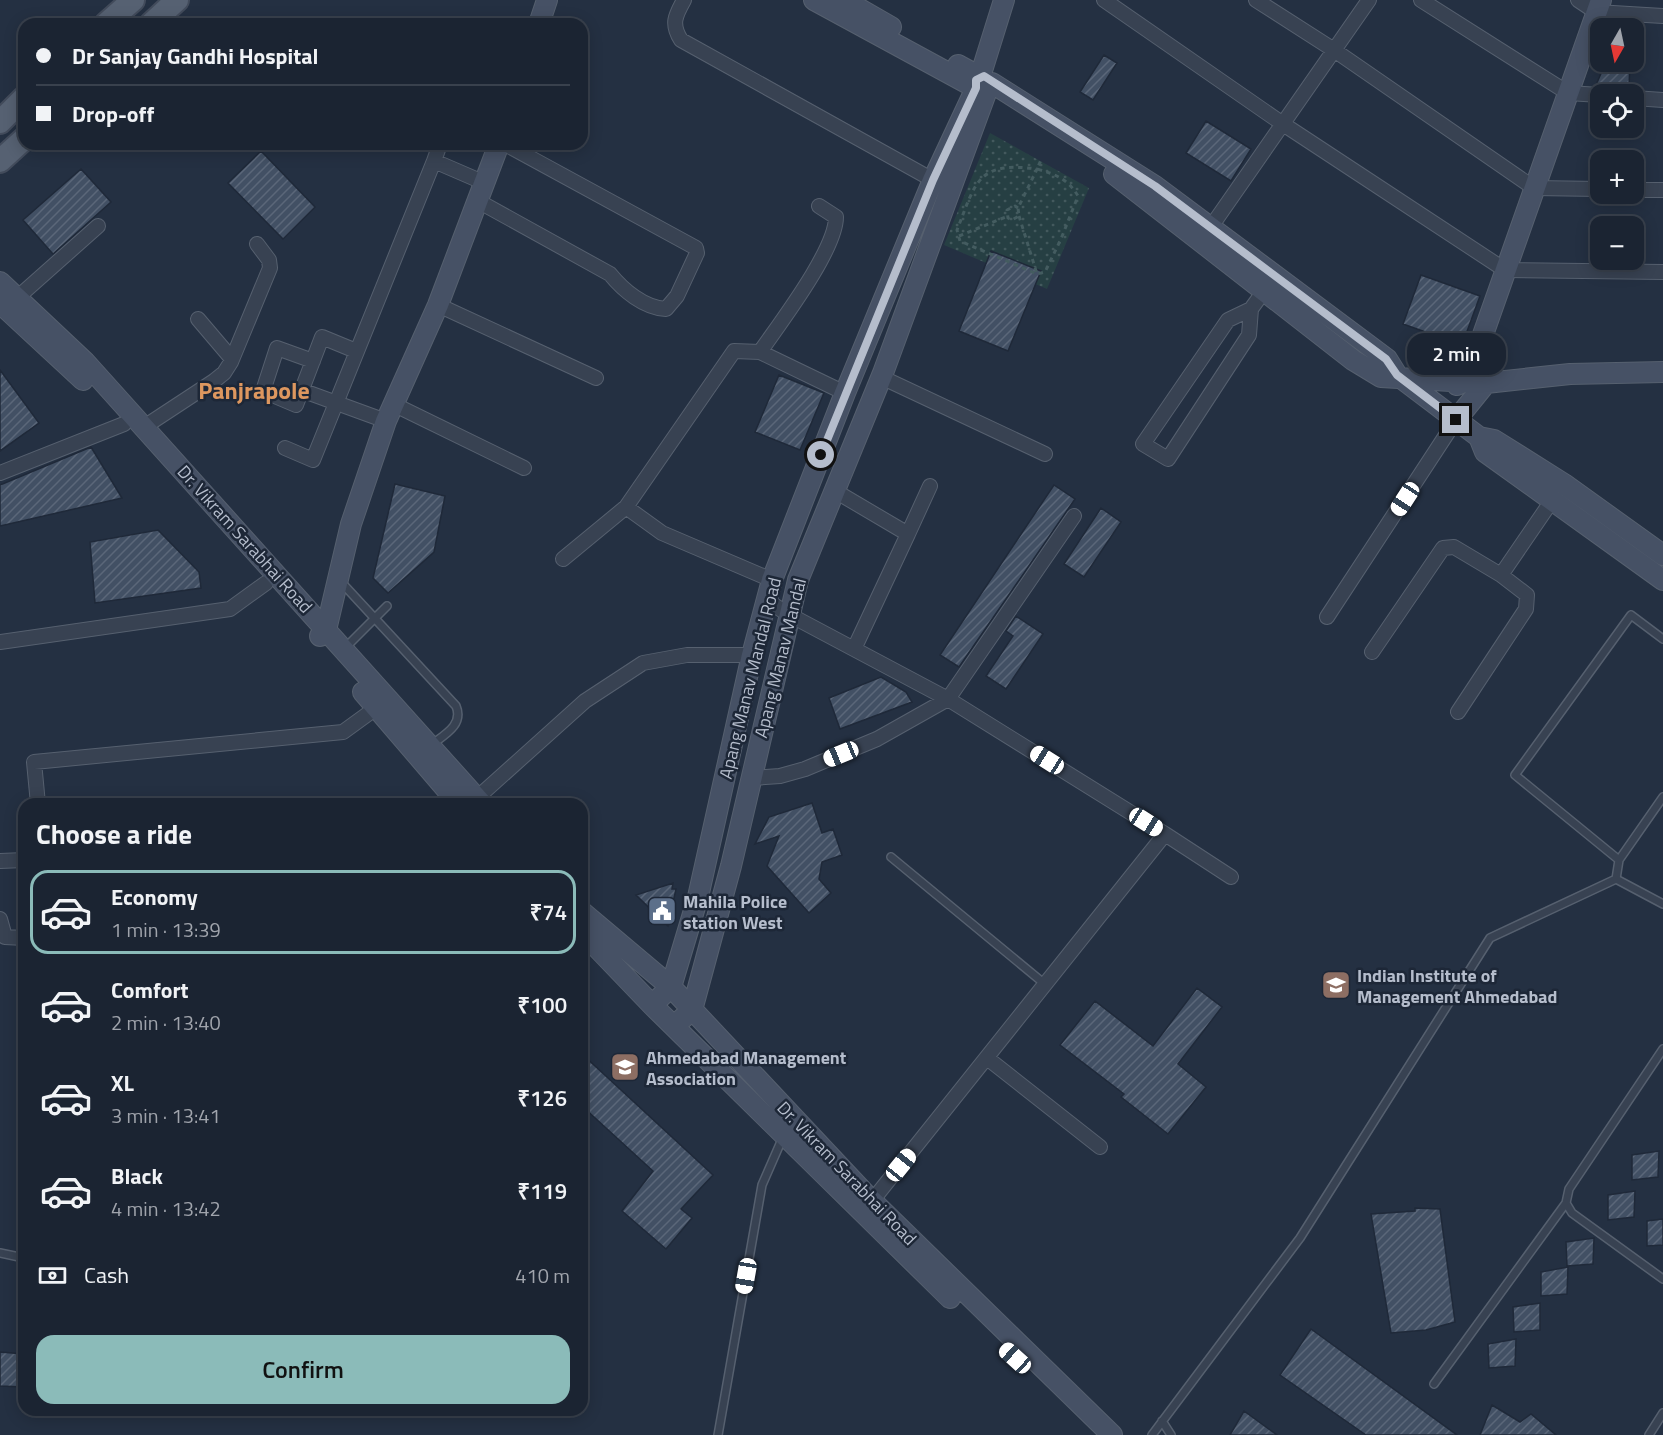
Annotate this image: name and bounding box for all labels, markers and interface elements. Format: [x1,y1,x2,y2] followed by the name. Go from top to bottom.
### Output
[1590,18,1644,72] north arrow
[1590,18,1644,270] map controls
[72,39,318,73] text: Dr Sanjay Gandhi Hospital
[1590,84,1644,138] button: locate
[72,97,154,131] text: Drop-off
[1590,150,1644,204] button: +
[1590,216,1644,270] button: −
[1406,333,1506,375] callout: 2 min
[1432,338,1481,369] text: 2 min
[198,372,310,408] district label: Panjrapole
[1442,406,1469,433] route end
[807,441,834,468] route start
[171,459,319,619] street label: Dr. Vikram Sarabhai Road
[1388,479,1422,519] car
[712,574,788,782] street label: Apang Manav Mandal Road
[747,575,813,741] street label: Apang Manav Mandal
[821,739,861,769] car
[1027,743,1067,777] car
[1126,805,1166,839] car
[36,813,192,854] text: Choose a ride
[111,880,198,914] text: Economy
[39,885,93,939] icon: car
[683,888,787,936] place label: Mahila Police station West
[530,895,567,929] text: ₹74
[646,895,678,927] public building icon: Mahila Police station West
[111,914,221,945] text: 1 min · 13:39
[1357,962,1557,1010] place label: Indian Institute of Management Ahmedabad
[1320,969,1352,1001] school or university icon: Indian Institute of Management Ahmedabad
[111,973,189,1007] text: Comfort
[39,978,93,1032] icon: car
[517,988,567,1022] text: ₹100
[111,1007,221,1038] text: 2 min · 13:40
[646,1044,847,1092] place label: Ahmedabad Management Association
[609,1051,641,1083] school or university icon: Ahmedabad Management Association
[111,1066,134,1100] text: XL
[39,1071,93,1125] icon: car
[517,1081,567,1115] text: ₹126
[771,1095,923,1251] street label: Dr. Vikram Sarabhai Road
[111,1100,221,1131] text: 3 min · 13:41
[883,1145,919,1185] car
[111,1159,163,1193] text: Black
[39,1164,93,1218] icon: car
[517,1174,567,1208] text: ₹119
[111,1193,221,1224] text: 4 min · 13:42
[734,1257,758,1295] car
[84,1258,129,1292] text: Cash
[36,1259,69,1292] icon: cash
[515,1260,570,1291] text: 410 m
[36,1335,570,1404] button: Confirm
[996,1339,1034,1377] car

